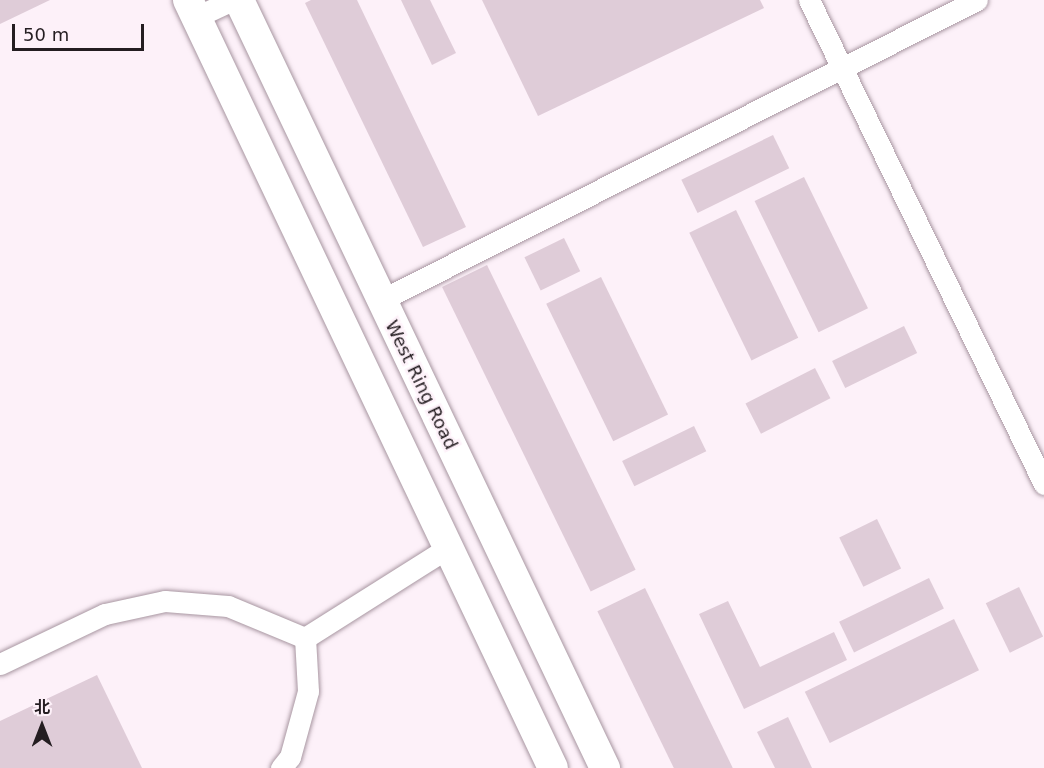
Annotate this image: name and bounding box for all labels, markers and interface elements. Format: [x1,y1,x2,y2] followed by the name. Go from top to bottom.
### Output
[15,12,147,50] scale bar
[23,24,69,45] text: 50 m
[380,317,462,453] street label: West Ring Road
[12,696,72,756] north arrow
[34,698,50,717] text: 北

